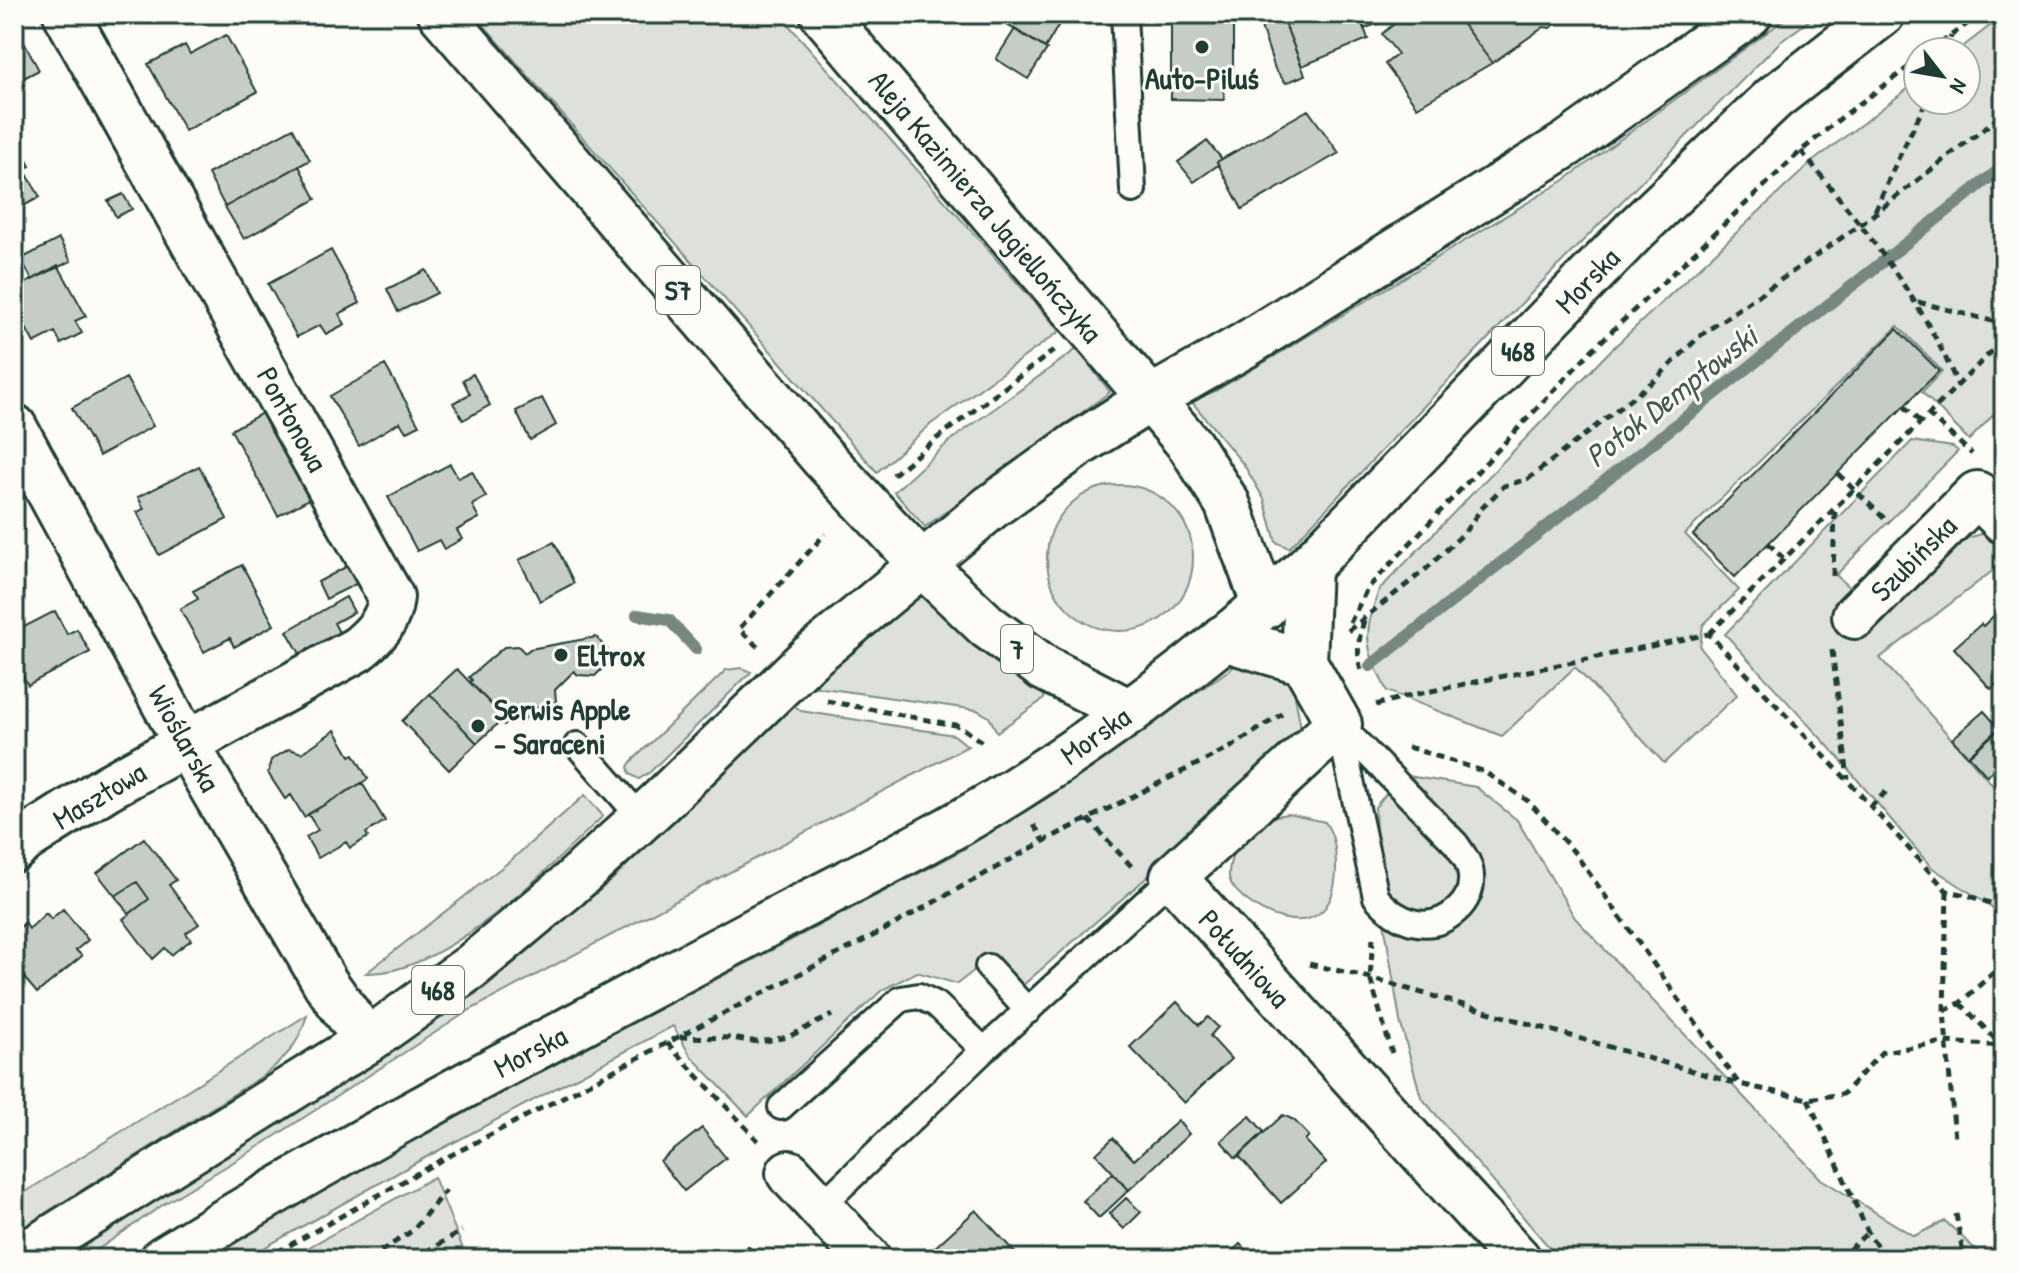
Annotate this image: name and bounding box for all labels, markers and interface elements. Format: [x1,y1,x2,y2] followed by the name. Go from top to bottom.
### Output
[1902,36,1982,116] north arrow
[1193,38,1211,56] marker: Auto-Piluś
[1145,58,1259,98] place label: Auto-Piluś
[860,61,1112,351] street label: Aleja Kazimierza Jagiellończyka
[1943,74,1975,99] text: N
[1546,238,1628,322] street label: Morska
[656,266,700,314] road number: S7
[1576,313,1768,477] water label: Potok Demptowski
[1492,327,1544,375] road number: 468
[248,360,338,479] street label: Pontonowa
[1861,506,1965,610] street label: Szubińska
[1001,625,1033,673] road number: 7
[577,635,646,675] place label: Eltrox
[552,646,570,664] marker: Eltrox
[139,678,231,799] street label: Wioślarska
[494,689,631,763] place label: Serwis Apple - Saraceni
[1052,696,1138,774] street label: Morska
[469,717,487,735] marker: Serwis Apple - Saraceni
[45,751,153,838] street label: Masztowa
[1190,900,1300,1016] street label: Południowa
[412,966,464,1014] road number: 468
[487,1015,574,1087] street label: Morska

